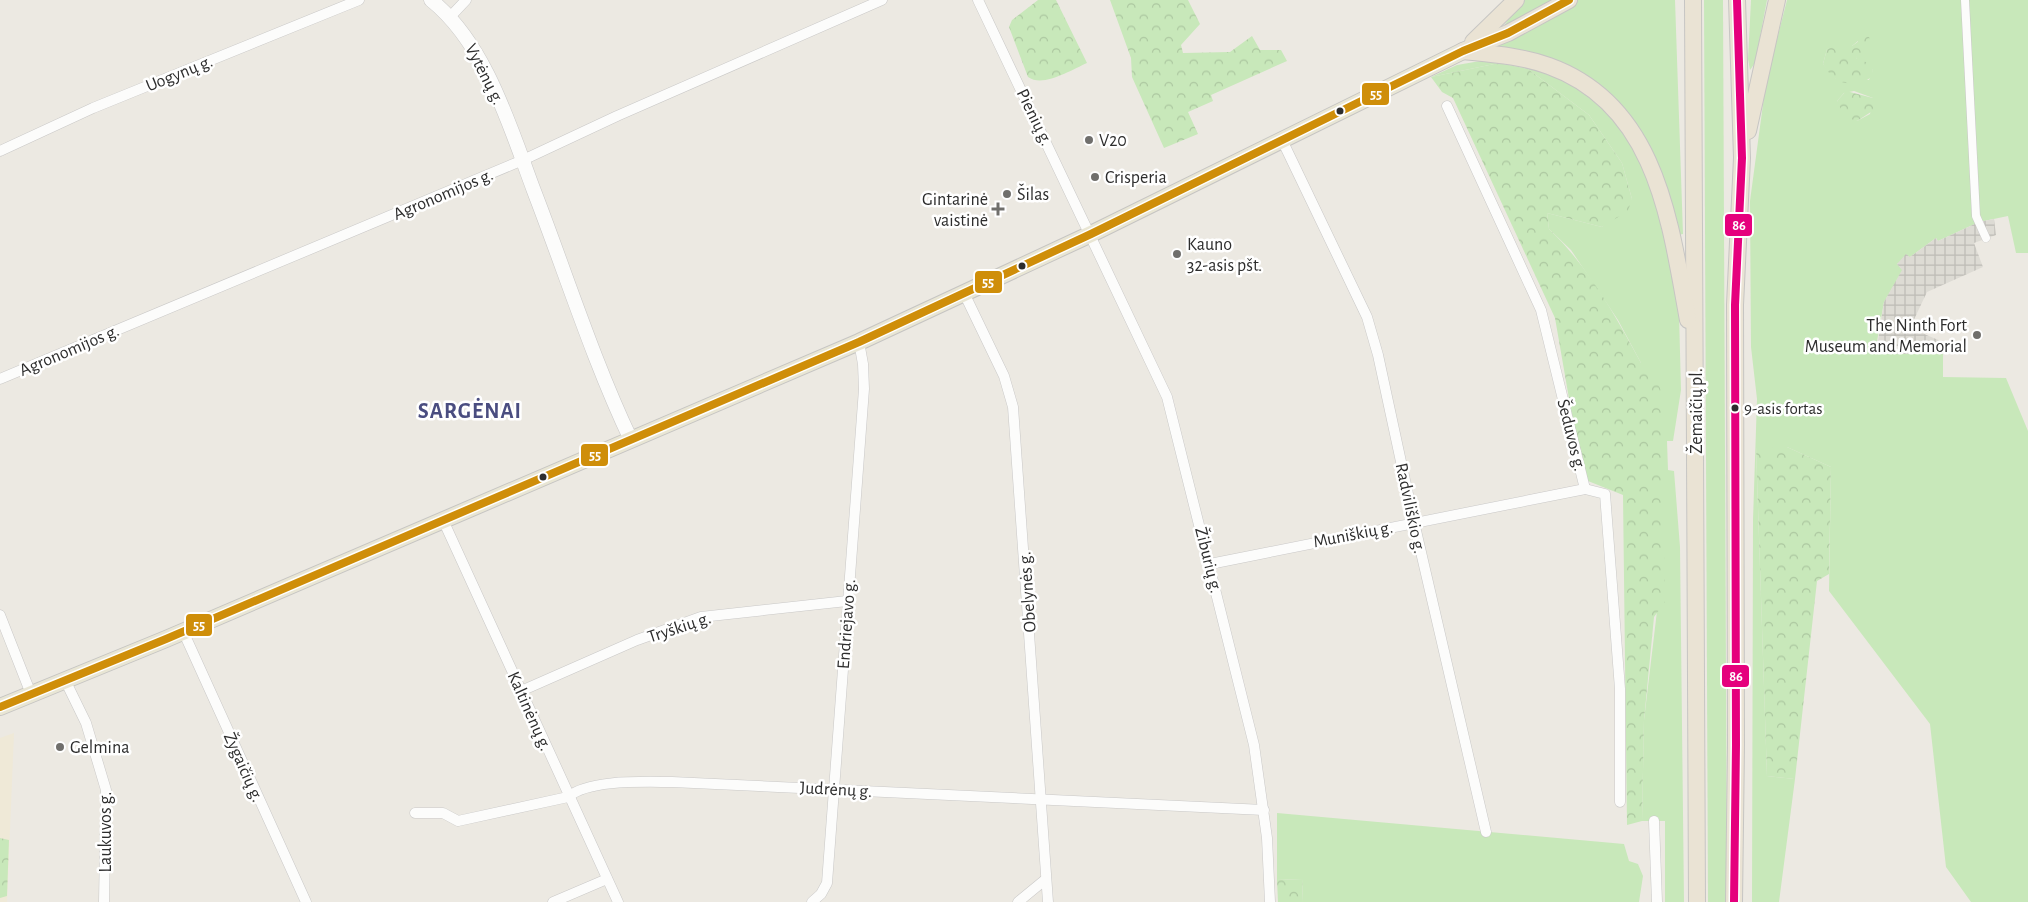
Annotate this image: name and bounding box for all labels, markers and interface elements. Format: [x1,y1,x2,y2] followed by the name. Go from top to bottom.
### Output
[461,41,507,108] street label: Vytėnų g.
[143,52,215,95] street label: Uogynų g.
[1361,82,1390,106] line badge: 55
[1013,86,1055,149] street label: Pienių g.
[1370,88,1382,102] text: 55
[1335,106,1345,116] unlabelled marker
[1099,132,1127,150] place label: V20
[1083,134,1095,146] marker: V20
[391,166,496,224] street label: Agronomijos g.
[1105,169,1167,187] place label: Crisperia
[1089,171,1101,183] marker: Crisperia
[1017,183,1049,204] place label: Šilas
[1001,188,1013,200] marker: Šilas
[922,191,988,230] place label: Gintarinė vaistinė
[992,203,1004,215] marker: Gintarinė vaistinė
[1724,213,1753,237] line badge: 86
[1732,219,1746,233] text: 86
[1187,236,1262,275] place label: Kauno 32-asis pšt.
[1171,248,1183,260] marker: Kauno 32-asis pšt.
[1017,261,1027,271] unlabelled marker
[974,270,1003,294] line badge: 55
[982,276,994,290] text: 55
[1805,317,1967,356] place label: The Ninth Fort Museum and Memorial
[17,322,122,380] street label: Agronomijos g.
[1971,329,1983,341] marker: The Ninth Fort Museum and Memorial
[1685,368,1706,454] street label: Žemaičių pl.
[418,397,522,422] district label: SARGĖNAI
[1553,397,1592,473] street label: Šeduvos g.
[1744,400,1823,417] place label: 9-asis fortas
[1730,403,1740,413] marker: 9-asis fortas
[580,443,609,467] line badge: 55
[589,449,601,463] text: 55
[1392,461,1428,555] street label: Radviliškio g.
[538,472,548,482] unlabelled marker
[1312,518,1395,552] street label: Muniškių g.
[1191,525,1228,595] street label: Žiburių g.
[1016,551,1040,633] street label: Obelynės g.
[835,578,859,670] street label: Endriejavo g.
[645,609,713,647] street label: Tryškių g.
[185,613,213,637] line badge: 55
[193,619,205,633] text: 55
[1721,664,1750,688] line badge: 86
[504,669,554,754] street label: Kaltinėnų g.
[1729,670,1743,684] text: 86
[220,729,269,805] street label: Žygaičių g.
[70,739,130,757] place label: Gelmina
[54,741,66,753] marker: Gelmina
[799,779,873,801] street label: Judrėnų g.
[97,792,115,872] street label: Laukuvos g.

